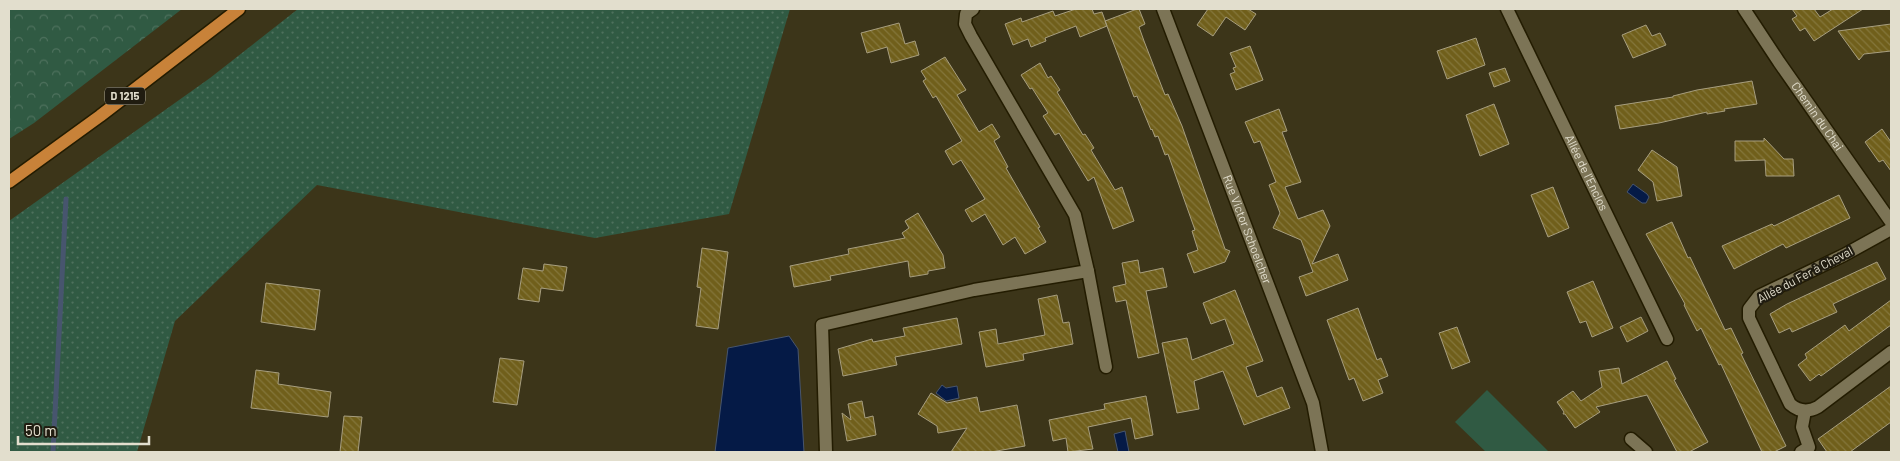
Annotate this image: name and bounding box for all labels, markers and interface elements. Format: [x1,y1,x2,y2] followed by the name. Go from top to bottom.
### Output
[1789,79,1847,153] street label: Chemin du Chai
[105,88,145,104] road number: D 1215
[1563,132,1612,213] street label: Allée de l'Enclos
[1221,173,1275,286] street label: Rue Victor Schoelcher
[1755,243,1855,305] street label: Allée du Fer à Cheval
[18,414,149,446] scale bar
[25,421,57,439] text: 50 m

